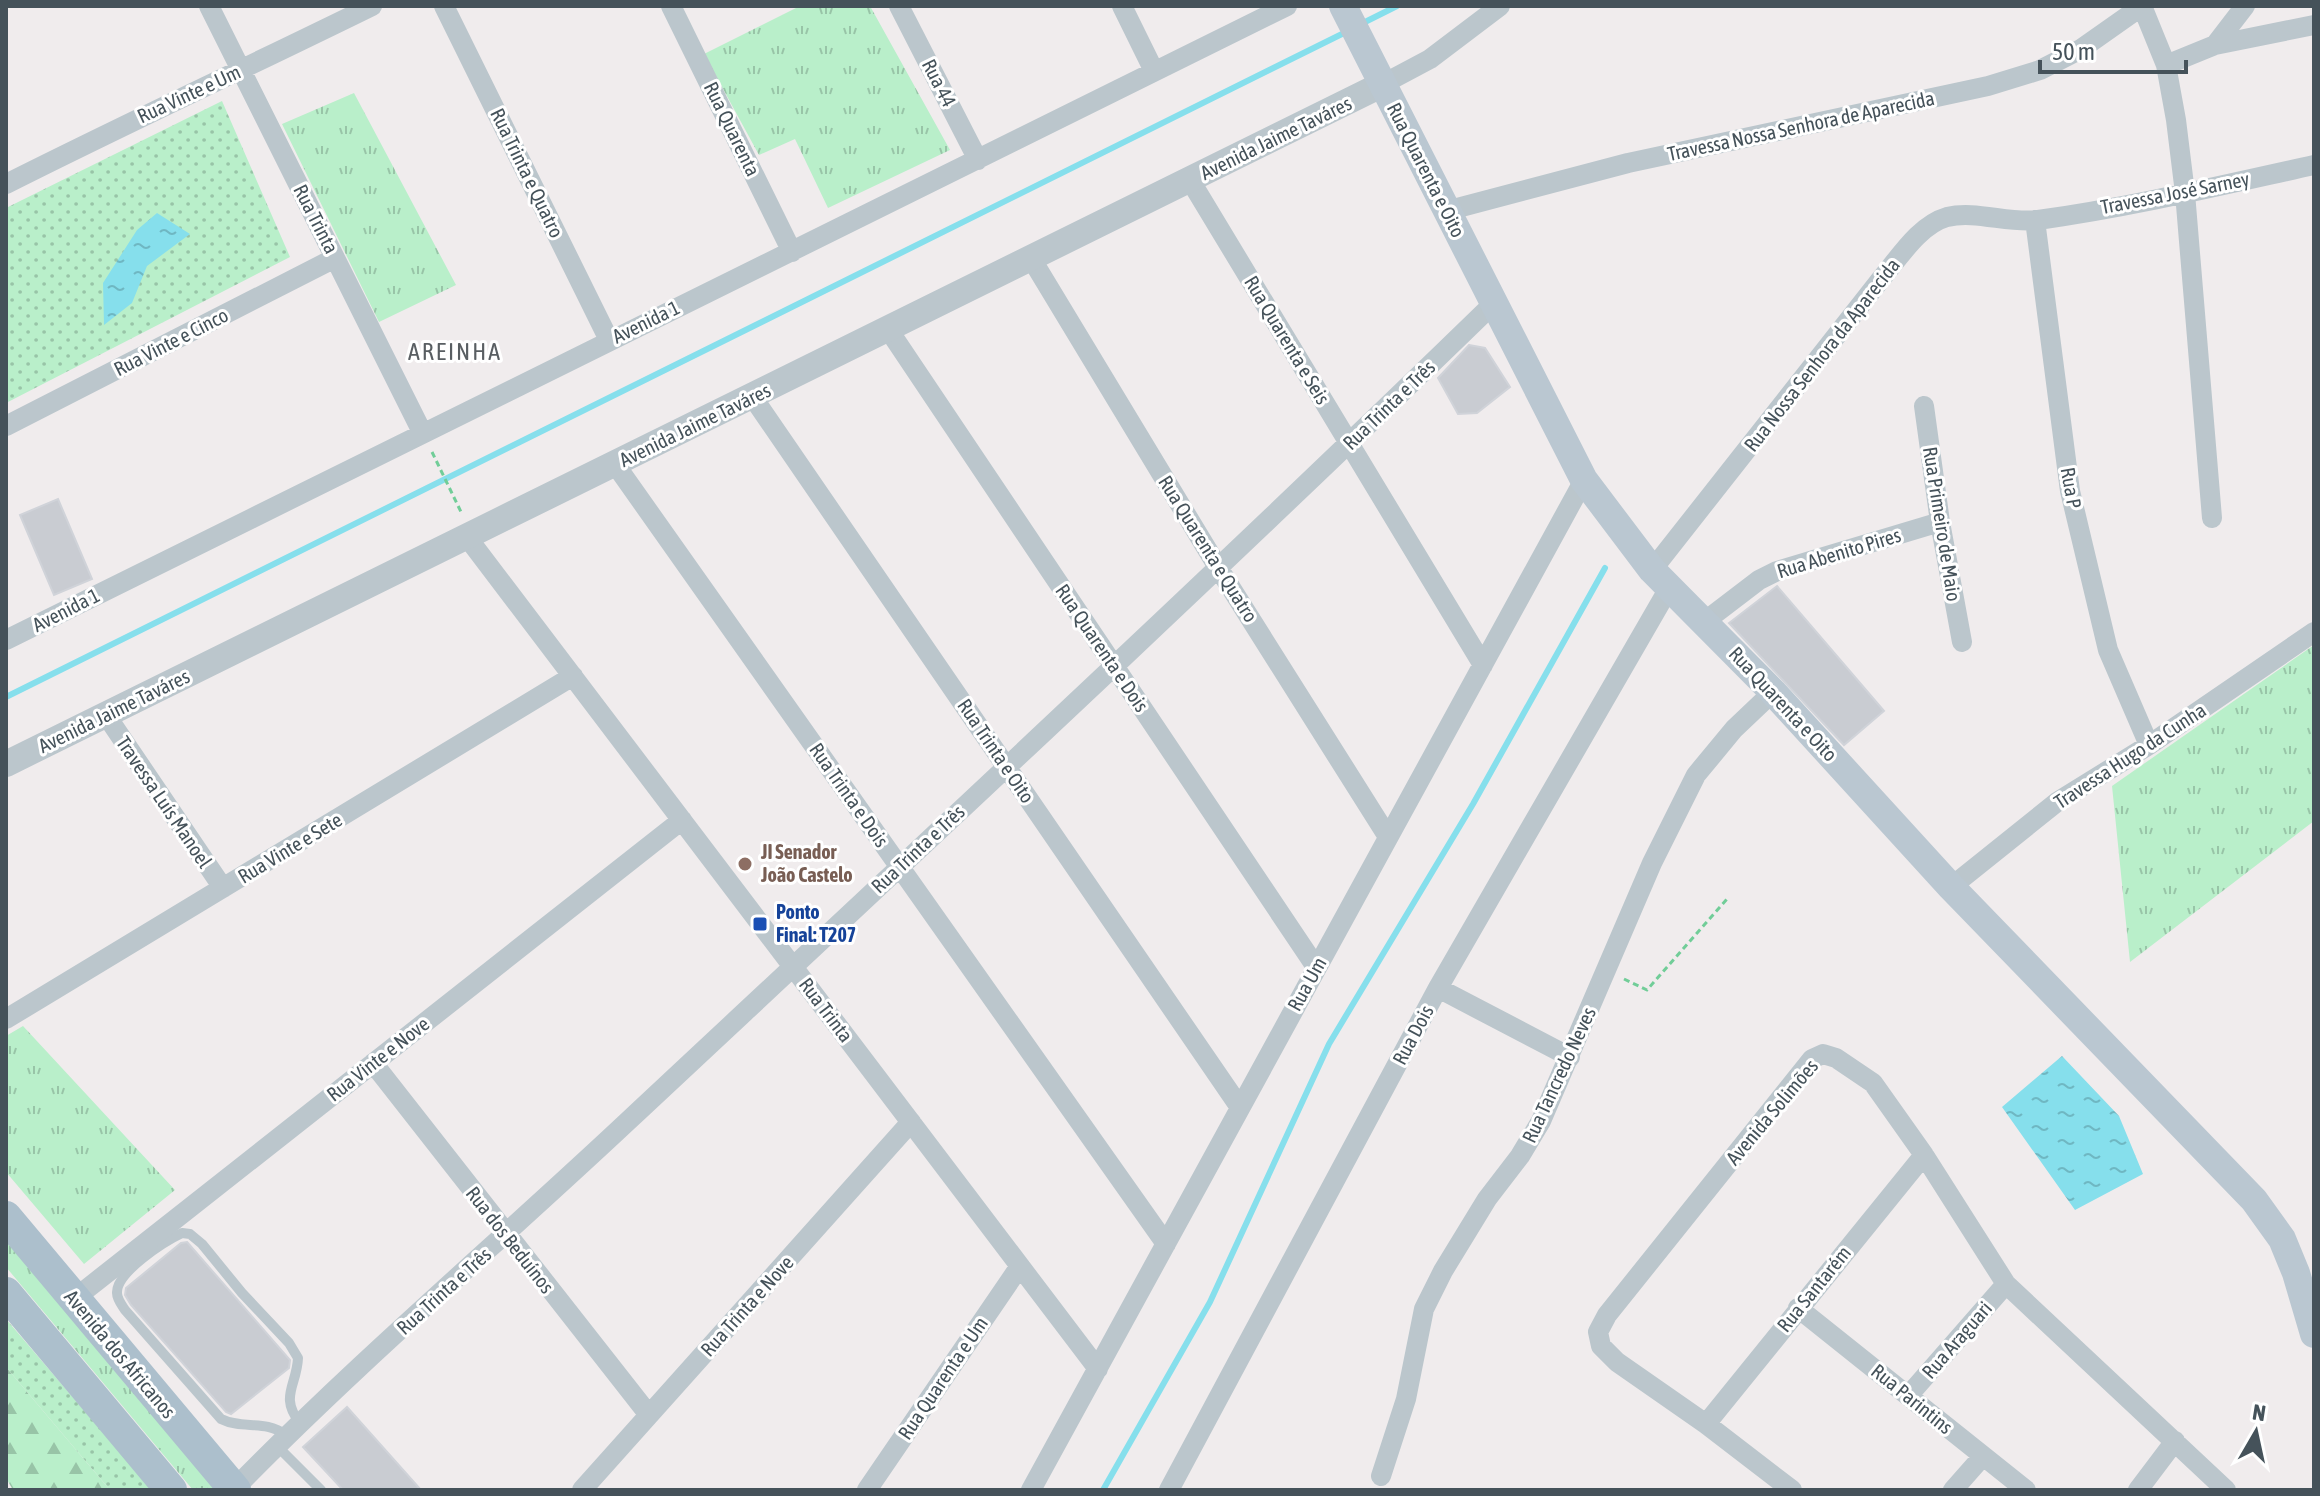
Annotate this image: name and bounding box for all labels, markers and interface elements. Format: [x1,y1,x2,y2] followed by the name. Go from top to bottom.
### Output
[2040,24,2186,74] scale bar
[2052,38,2095,65] text: 50 m
[918,55,961,110] street label: Rua 44
[134,60,244,127] street label: Rua Vinte e Um
[700,78,765,180] street label: Rua Quarenta
[1665,86,1937,165] street label: Travessa Nossa Senhora de Aparecida
[1196,91,1355,184] street label: Avenida Jaime Taváres
[1383,99,1470,241] street label: Rua Quarenta e Oito
[486,104,569,241] street label: Rua Trinta e Quatro
[2099,167,2251,218] street label: Travessa José Sarney
[289,180,344,257] street label: Rua Trinta
[1739,254,1904,456] street label: Rua Nossa Senhora da Aparecida
[1240,271,1335,408] street label: Rua Quarenta e Seis
[608,295,683,348] street label: Avenida 1
[110,303,232,380] street label: Rua Vinte e Cinco
[408,338,502,365] district label: AREINHA
[1338,355,1439,454] street label: Rua Trinta e Três
[615,378,774,471] street label: Avenida Jaime Taváres
[1919,445,1966,603] street label: Rua Primeiro de Maio
[2057,465,2086,510] street label: Rua P
[1154,471,1263,626] street label: Rua Quarenta e Quatro
[1774,523,1903,582] street label: Rua Abenito Pires
[1051,580,1154,716] street label: Rua Quarenta e Dois
[28,583,103,636] street label: Avenida 1
[1725,642,1842,766] street label: Rua Quarenta e Oito
[34,664,193,757] street label: Avenida Jaime Taváres
[953,694,1040,807] street label: Rua Trinta e Oito
[2050,698,2210,813] street label: Travessa Hugo da Cunha
[112,732,217,872] street label: Travessa Luís Manoel
[805,738,894,851] street label: Rua Trinta e Dois
[866,800,969,898] street label: Rua Trinta e Três
[234,808,346,888] street label: Rua Vinte e Sete
[760,840,853,886] place label: JI Senador João Castelo
[736,855,754,873] marker: JI Senador João Castelo
[776,900,856,946] place label: Ponto Final: T207
[751,915,769,933] marker: Ponto Final: T207
[1282,953,1331,1015] street label: Rua Um
[795,973,858,1046] street label: Rua Trinta
[1387,1001,1438,1068] street label: Rua Dois
[1517,1003,1600,1146] street label: Rua Tancredo Neves
[322,1012,433,1106] street label: Rua Vinte e Nove
[1721,1054,1822,1169] street label: Avenida Solimões
[462,1182,559,1298] street label: Rua dos Beduínos
[1772,1241,1855,1336] street label: Rua Santarém
[392,1242,495,1339] street label: Rua Trinta e Três
[696,1251,798,1361] street label: Rua Trinta e Nove
[60,1285,181,1422] street label: Avenida dos Africanos
[1917,1297,1996,1383] street label: Rua Araguari
[893,1312,992,1443] street label: Rua Quarenta e Um
[1867,1359,1958,1438] street label: Rua Parintins
[2216,1392,2296,1472] north arrow
[2251,1398,2268,1426] text: N

